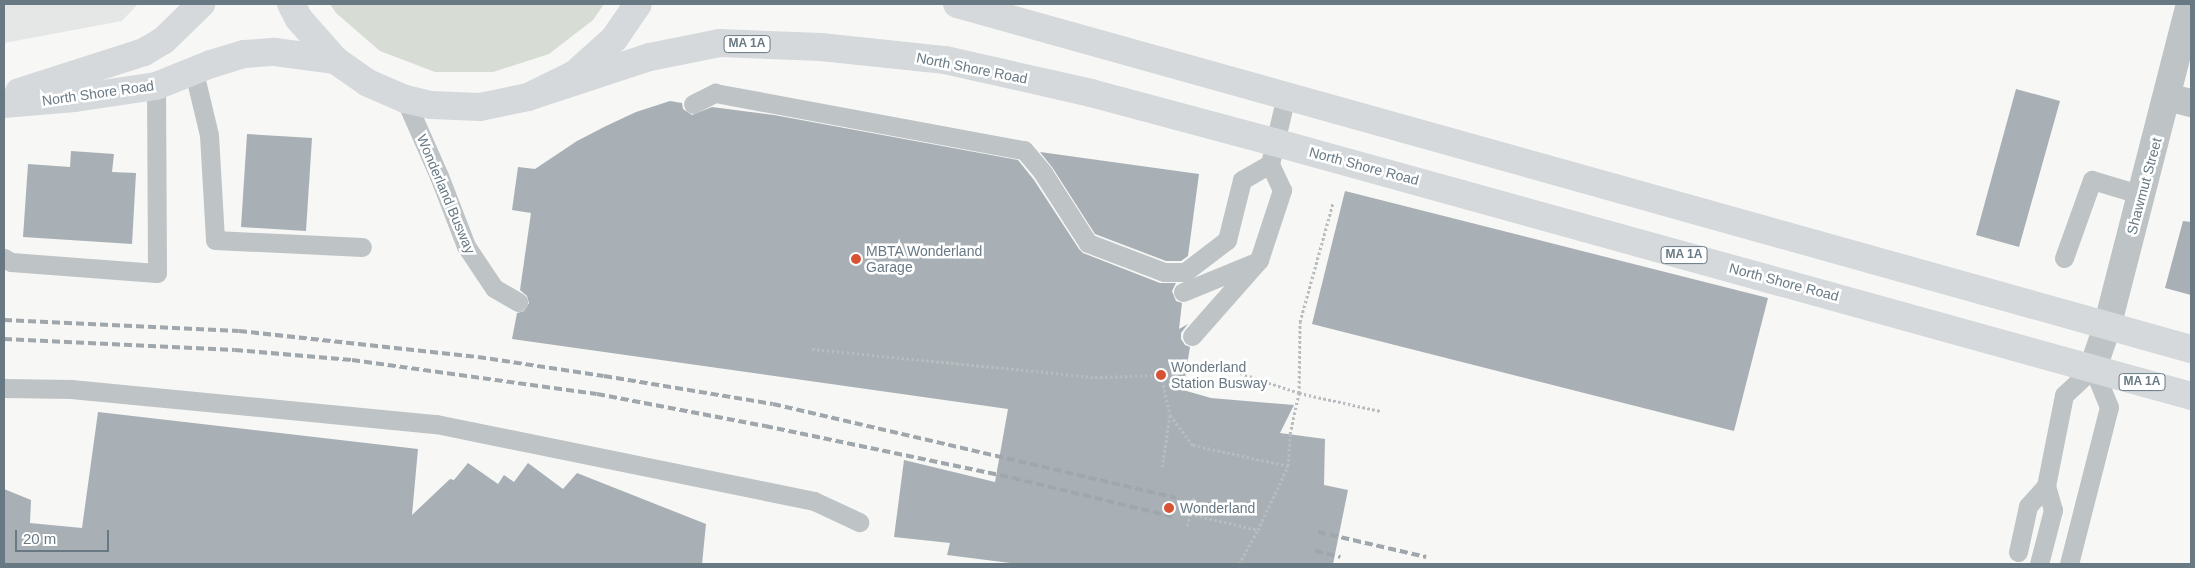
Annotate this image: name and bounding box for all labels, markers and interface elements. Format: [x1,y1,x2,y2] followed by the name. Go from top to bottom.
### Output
[723,34,771,54] road number: MA 1A
[915,49,1029,87] street label: North Shore Road
[41,77,155,109] street label: North Shore Road
[413,132,479,256] street label: Wonderland Busway
[2123,136,2165,236] street label: Shawmut Street
[1307,143,1421,189] street label: North Shore Road
[866,243,983,276] place label: MBTA Wonderland Garage
[1660,246,1708,264] road number: MA 1A
[850,253,862,265] marker: MBTA Wonderland Garage
[1727,259,1841,305] street label: North Shore Road
[1171,359,1267,392] place label: Wonderland Station Busway
[1155,369,1167,381] marker: Wonderland Station Busway
[2118,372,2166,392] road number: MA 1A
[1180,500,1255,516] place label: Wonderland
[1162,501,1176,515] marker: Wonderland
[18,520,111,552] scale bar
[23,530,56,547] text: 20 m

